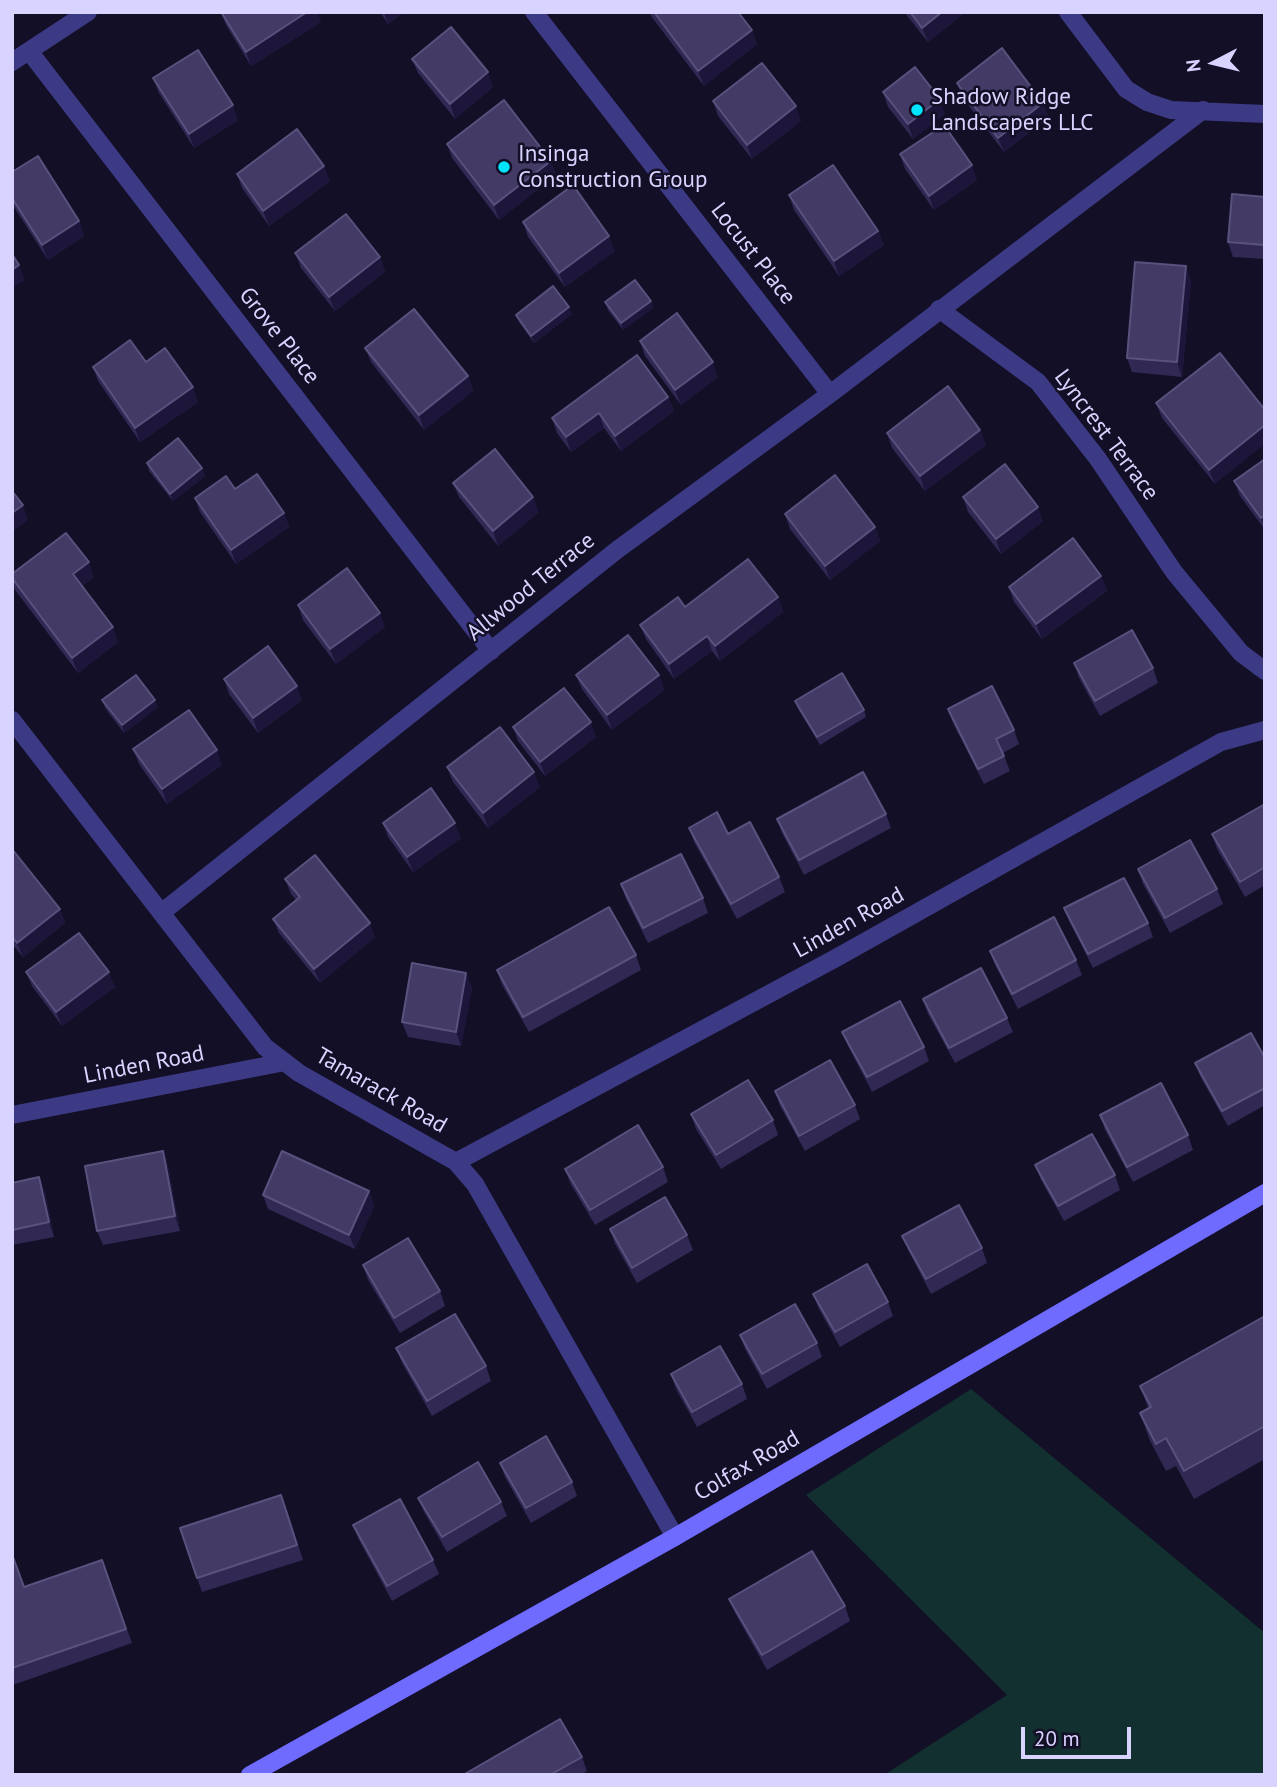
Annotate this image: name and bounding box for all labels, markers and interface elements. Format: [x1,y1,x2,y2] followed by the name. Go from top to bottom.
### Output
[1179,28,1249,98] north arrow
[1180,58,1206,73] text: N
[931,83,1093,137] place label: Shadow Ridge Landscapers LLC
[909,102,925,118] marker: Shadow Ridge Landscapers LLC
[518,140,707,194] place label: Insinga Construction Group
[496,159,512,175] marker: Insinga Construction Group
[705,198,801,310] street label: Locust Place
[233,282,325,390] street label: Grove Place
[1048,364,1164,506] street label: Lyncrest Terrace
[461,527,601,647] street label: Allwood Terrace
[789,881,909,965] street label: Linden Road
[81,1040,207,1090] street label: Linden Road
[310,1042,452,1140] street label: Tamarack Road
[690,1425,804,1507] street label: Colfax Road
[1025,1714,1135,1758] scale bar
[1034,1725,1080,1752] text: 20 m

